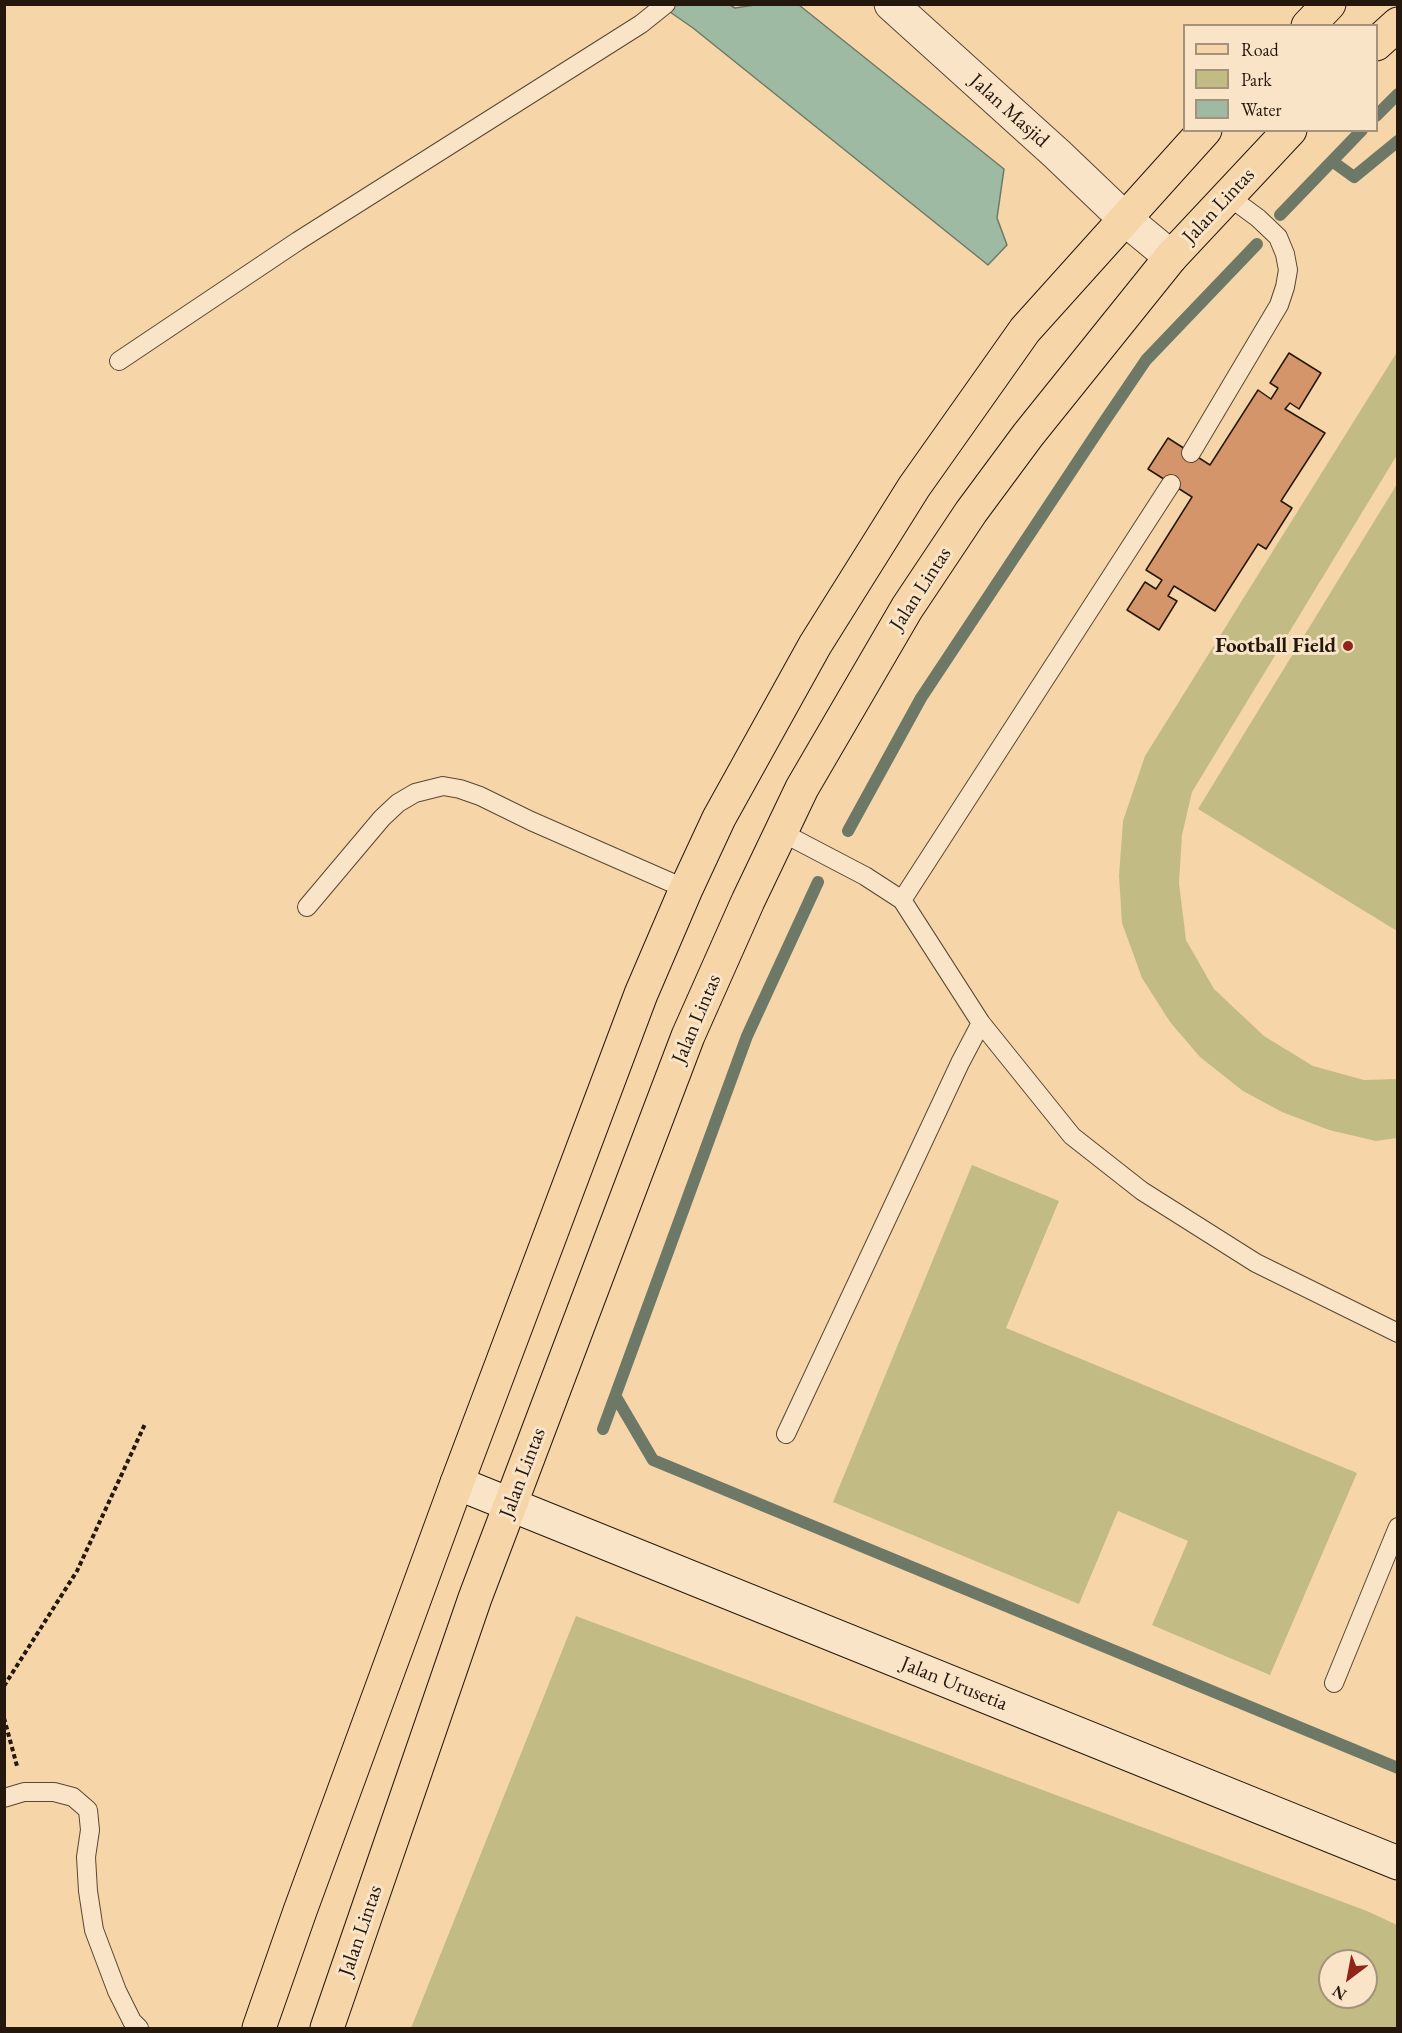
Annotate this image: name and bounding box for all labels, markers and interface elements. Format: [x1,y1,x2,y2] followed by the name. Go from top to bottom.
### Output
[1183,24,1378,132] legend
[1241,38,1279,61] text: Road
[1241,68,1272,91] text: Park
[964,69,1054,153] street label: Jalan Masjid
[1241,98,1282,121] text: Water
[1178,163,1260,249] street label: Jalan Lintas
[885,543,957,635] street label: Jalan Lintas
[1215,633,1336,659] place label: Football Field
[1341,639,1355,653] marker: Football Field
[667,971,727,1067] street label: Jalan Lintas
[494,1424,552,1522] street label: Jalan Lintas
[897,1651,1011,1717] street label: Jalan Urusetia
[334,1882,388,1980] street label: Jalan Lintas
[1318,1949,1378,2009] north arrow
[1328,1981,1350,2005] text: N

